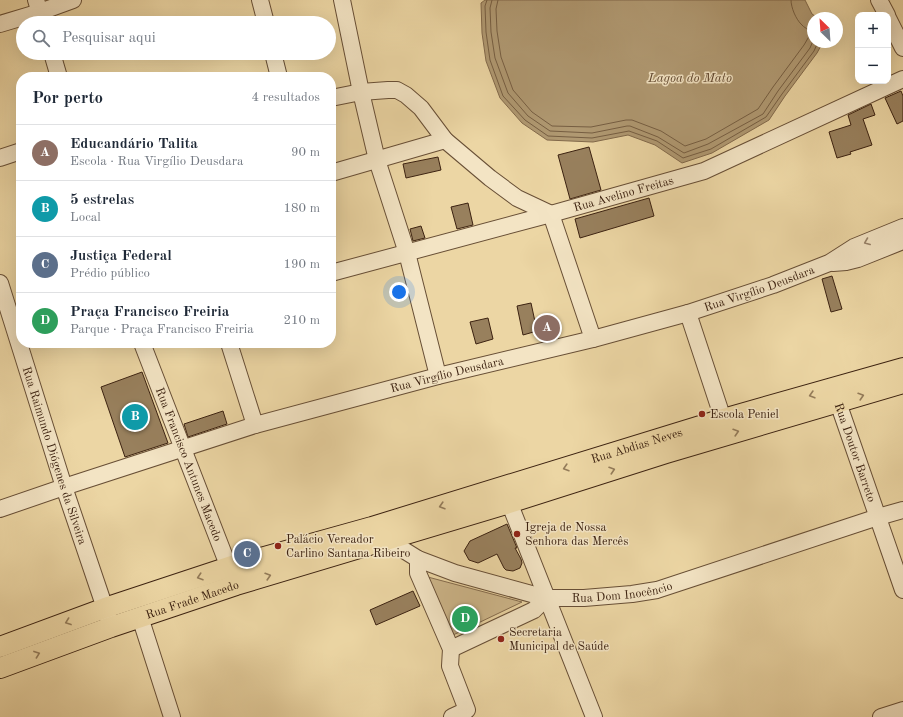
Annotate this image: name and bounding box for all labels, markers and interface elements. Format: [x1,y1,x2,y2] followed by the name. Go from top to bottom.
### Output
[807,12,843,48] north arrow
[855,12,891,84] map controls
[855,12,891,48] button: +
[16,16,336,60] search box
[30,27,52,49] icon: search
[62,31,156,46] text: Pesquisar aqui
[855,48,891,84] button: −
[647,72,732,85] water label: Lagoa do Mato
[32,90,103,107] text: Por perto
[252,91,320,104] text: 4 resultados
[70,137,198,152] text: Educandário Talita
[40,146,50,159] text: A
[291,146,320,159] text: 90 m
[70,155,244,168] text: Escola · Rua Virgílio Deusdara
[572,175,675,214] street label: Rua Avelino Freitas
[70,193,134,208] text: 5 estrelas
[40,202,50,215] text: B
[283,202,320,215] text: 180 m
[70,211,101,224] text: Local
[863,237,870,245] one-way arrow
[70,249,172,264] text: Justiça Federal
[41,258,49,271] text: C
[283,258,320,271] text: 190 m
[703,264,817,314] street label: Rua Virgílio Deusdara
[70,267,150,280] text: Prédio público
[389,282,409,302] your location
[70,305,229,320] text: Praça Francisco Freiria
[534,313,560,343] pin: A
[40,314,50,327] text: D
[283,314,320,327] text: 210 m
[70,323,254,336] text: Parque · Praça Francisco Freiria
[389,356,505,395] street label: Rua Virgílio Deusdara
[20,365,88,546] street label: Rua Raimundo Diógenes da Silveira
[153,386,223,543] street label: Rua Francisco Antunes Macedo
[808,390,815,398] one-way arrow
[857,392,864,401] one-way arrow
[122,402,148,432] pin: B
[832,402,877,504] street label: Rua Doutor Barreto
[697,409,707,419] marker: Escola Peniel
[710,409,779,421] place label: Escola Peniel
[590,427,684,466] street label: Rua Abdias Neves
[732,428,739,437] one-way arrow
[563,463,570,472] one-way arrow
[608,466,615,475] one-way arrow
[439,501,446,510] one-way arrow
[525,522,628,548] place label: Igreja de Nossa Senhora das Mercês
[512,529,522,539] marker: Igreja de Nossa Senhora das Mercês
[286,534,411,560] place label: Palácio Vereador Carlino Santana Ribeiro
[234,539,260,569] pin: C
[273,541,283,551] marker: Palácio Vereador Carlino Santana Ribeiro
[196,572,203,580] one-way arrow
[265,572,272,580] one-way arrow
[144,579,241,622] street label: Rua Frade Macedo
[572,580,674,605] street label: Rua Dom Inocêncio
[452,604,478,634] pin: D
[65,617,72,625] one-way arrow
[509,627,610,653] place label: Secretaria Municipal de Saúde
[496,634,506,644] marker: Secretaria Municipal de Saúde
[33,651,40,659] one-way arrow

